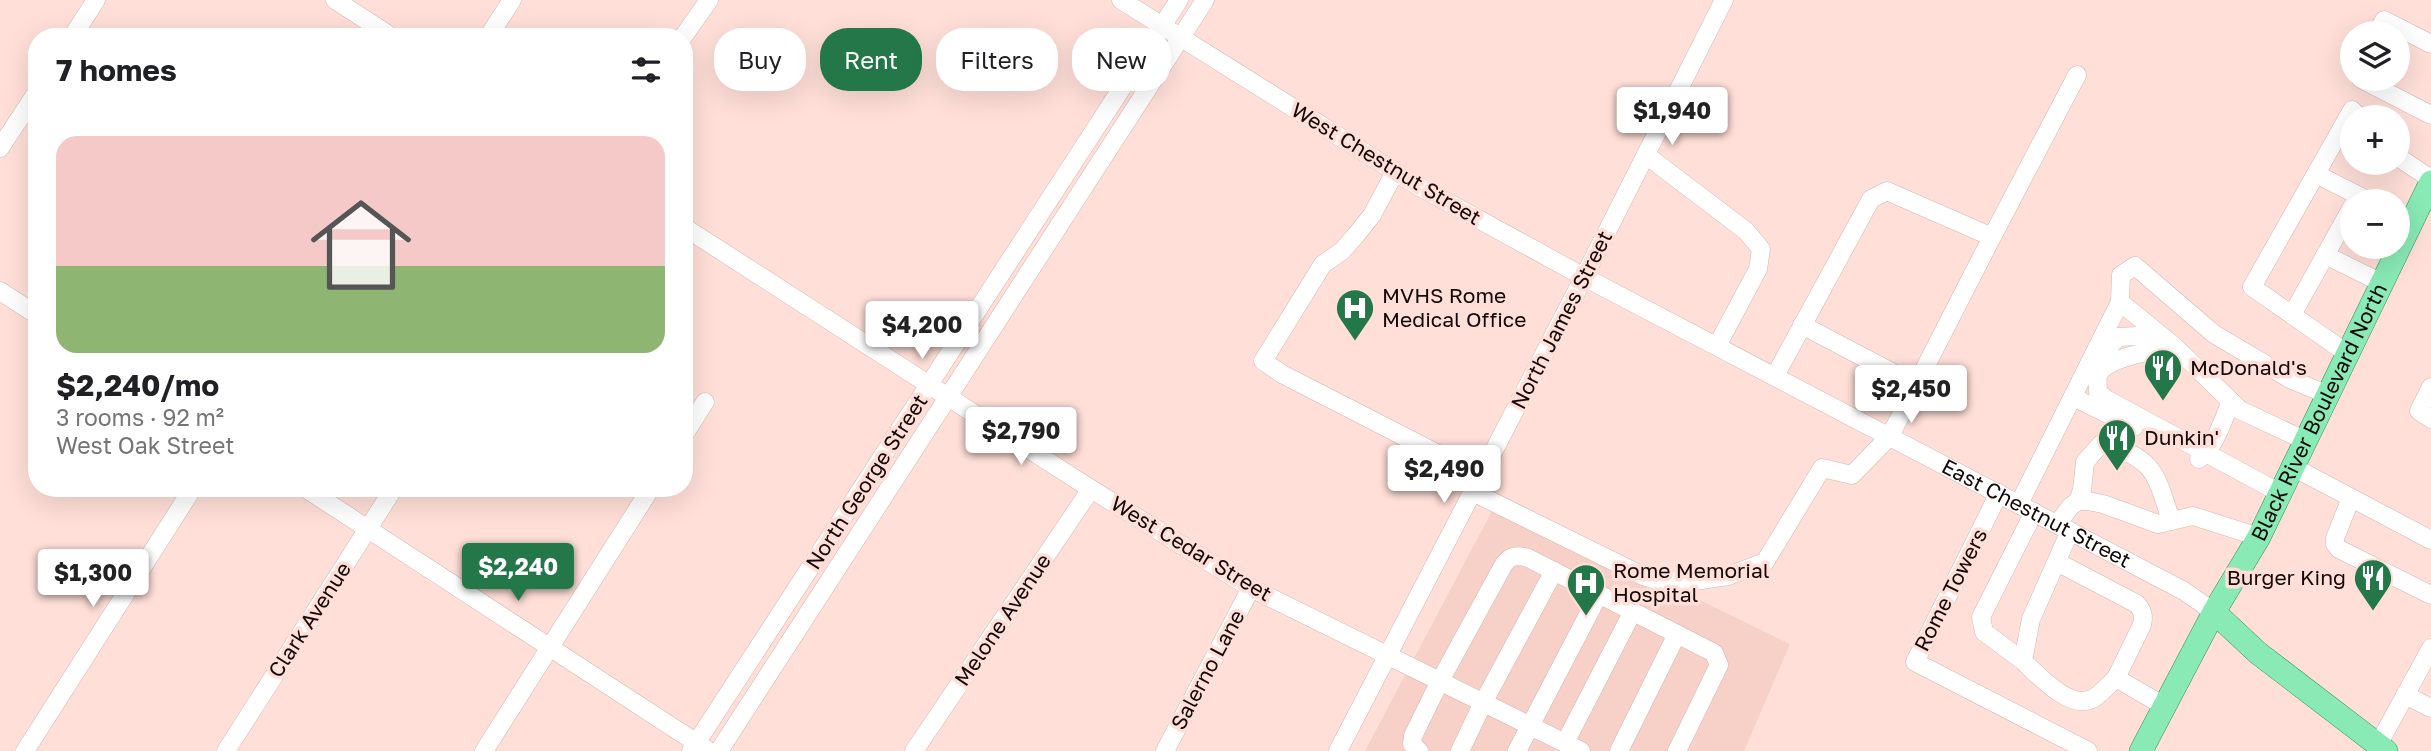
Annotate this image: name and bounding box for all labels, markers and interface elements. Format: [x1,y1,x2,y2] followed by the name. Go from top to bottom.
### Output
[2340,21,2410,259] map controls
[2340,21,2410,91] button: layers
[714,28,806,91] chip: Buy
[820,28,922,91] chip: Rent
[936,28,1058,91] chip: Filters
[1072,28,1171,91] chip: New
[627,51,665,89] icon: filters
[56,52,177,88] text: 7 homes
[1615,88,1729,147] pin: $1,940
[1287,96,1486,230] street label: West Chestnut Street
[1633,96,1711,124] text: $1,940
[2340,105,2410,175] button: +
[298,182,424,308] icon: home
[2340,189,2410,259] button: −
[1505,226,1617,413] street label: North James Street
[2245,279,2392,545] street label: Black River Boulevard North
[1382,282,1526,332] place label: MVHS Rome Medical Office
[1334,287,1376,342] hospital icon: MVHS Rome Medical Office
[865,302,979,361] pin: $4,200
[881,310,963,338] text: $4,200
[2142,347,2184,402] restaurant icon: McDonald's
[2190,354,2307,380] place label: McDonald's
[1854,366,1968,425] pin: $2,450
[56,367,219,403] text: $2,240/mo
[1871,374,1951,402] text: $2,450
[800,389,933,574] street label: North George Street
[56,403,224,431] text: 3 rooms · 92 m²
[964,407,1078,467] pin: $2,790
[982,416,1060,444] text: $2,790
[2096,417,2138,472] restaurant icon: Dunkin'
[2144,424,2219,450] place label: Dunkin'
[56,431,234,459] text: West Oak Street
[1387,446,1501,505] pin: $2,490
[1938,453,2135,573] street label: East Chestnut Street
[1404,454,1484,482] text: $2,490
[1106,490,1277,606] street label: West Cedar Street
[1908,524,1992,655] street label: Rome Towers
[461,544,575,603] pin: $2,240
[948,548,1056,690] street label: Melone Avenue
[36,550,150,609] pin: $1,300
[478,552,558,580] text: $2,240
[262,557,356,682] street label: Clark Avenue
[1613,557,1770,607] place label: Rome Memorial Hospital
[2352,557,2394,612] restaurant icon: Burger King
[54,558,132,586] text: $1,300
[1565,562,1607,617] hospital icon: Rome Memorial Hospital
[2227,564,2346,590] place label: Burger King
[1165,605,1250,734] street label: Salerno Lane

